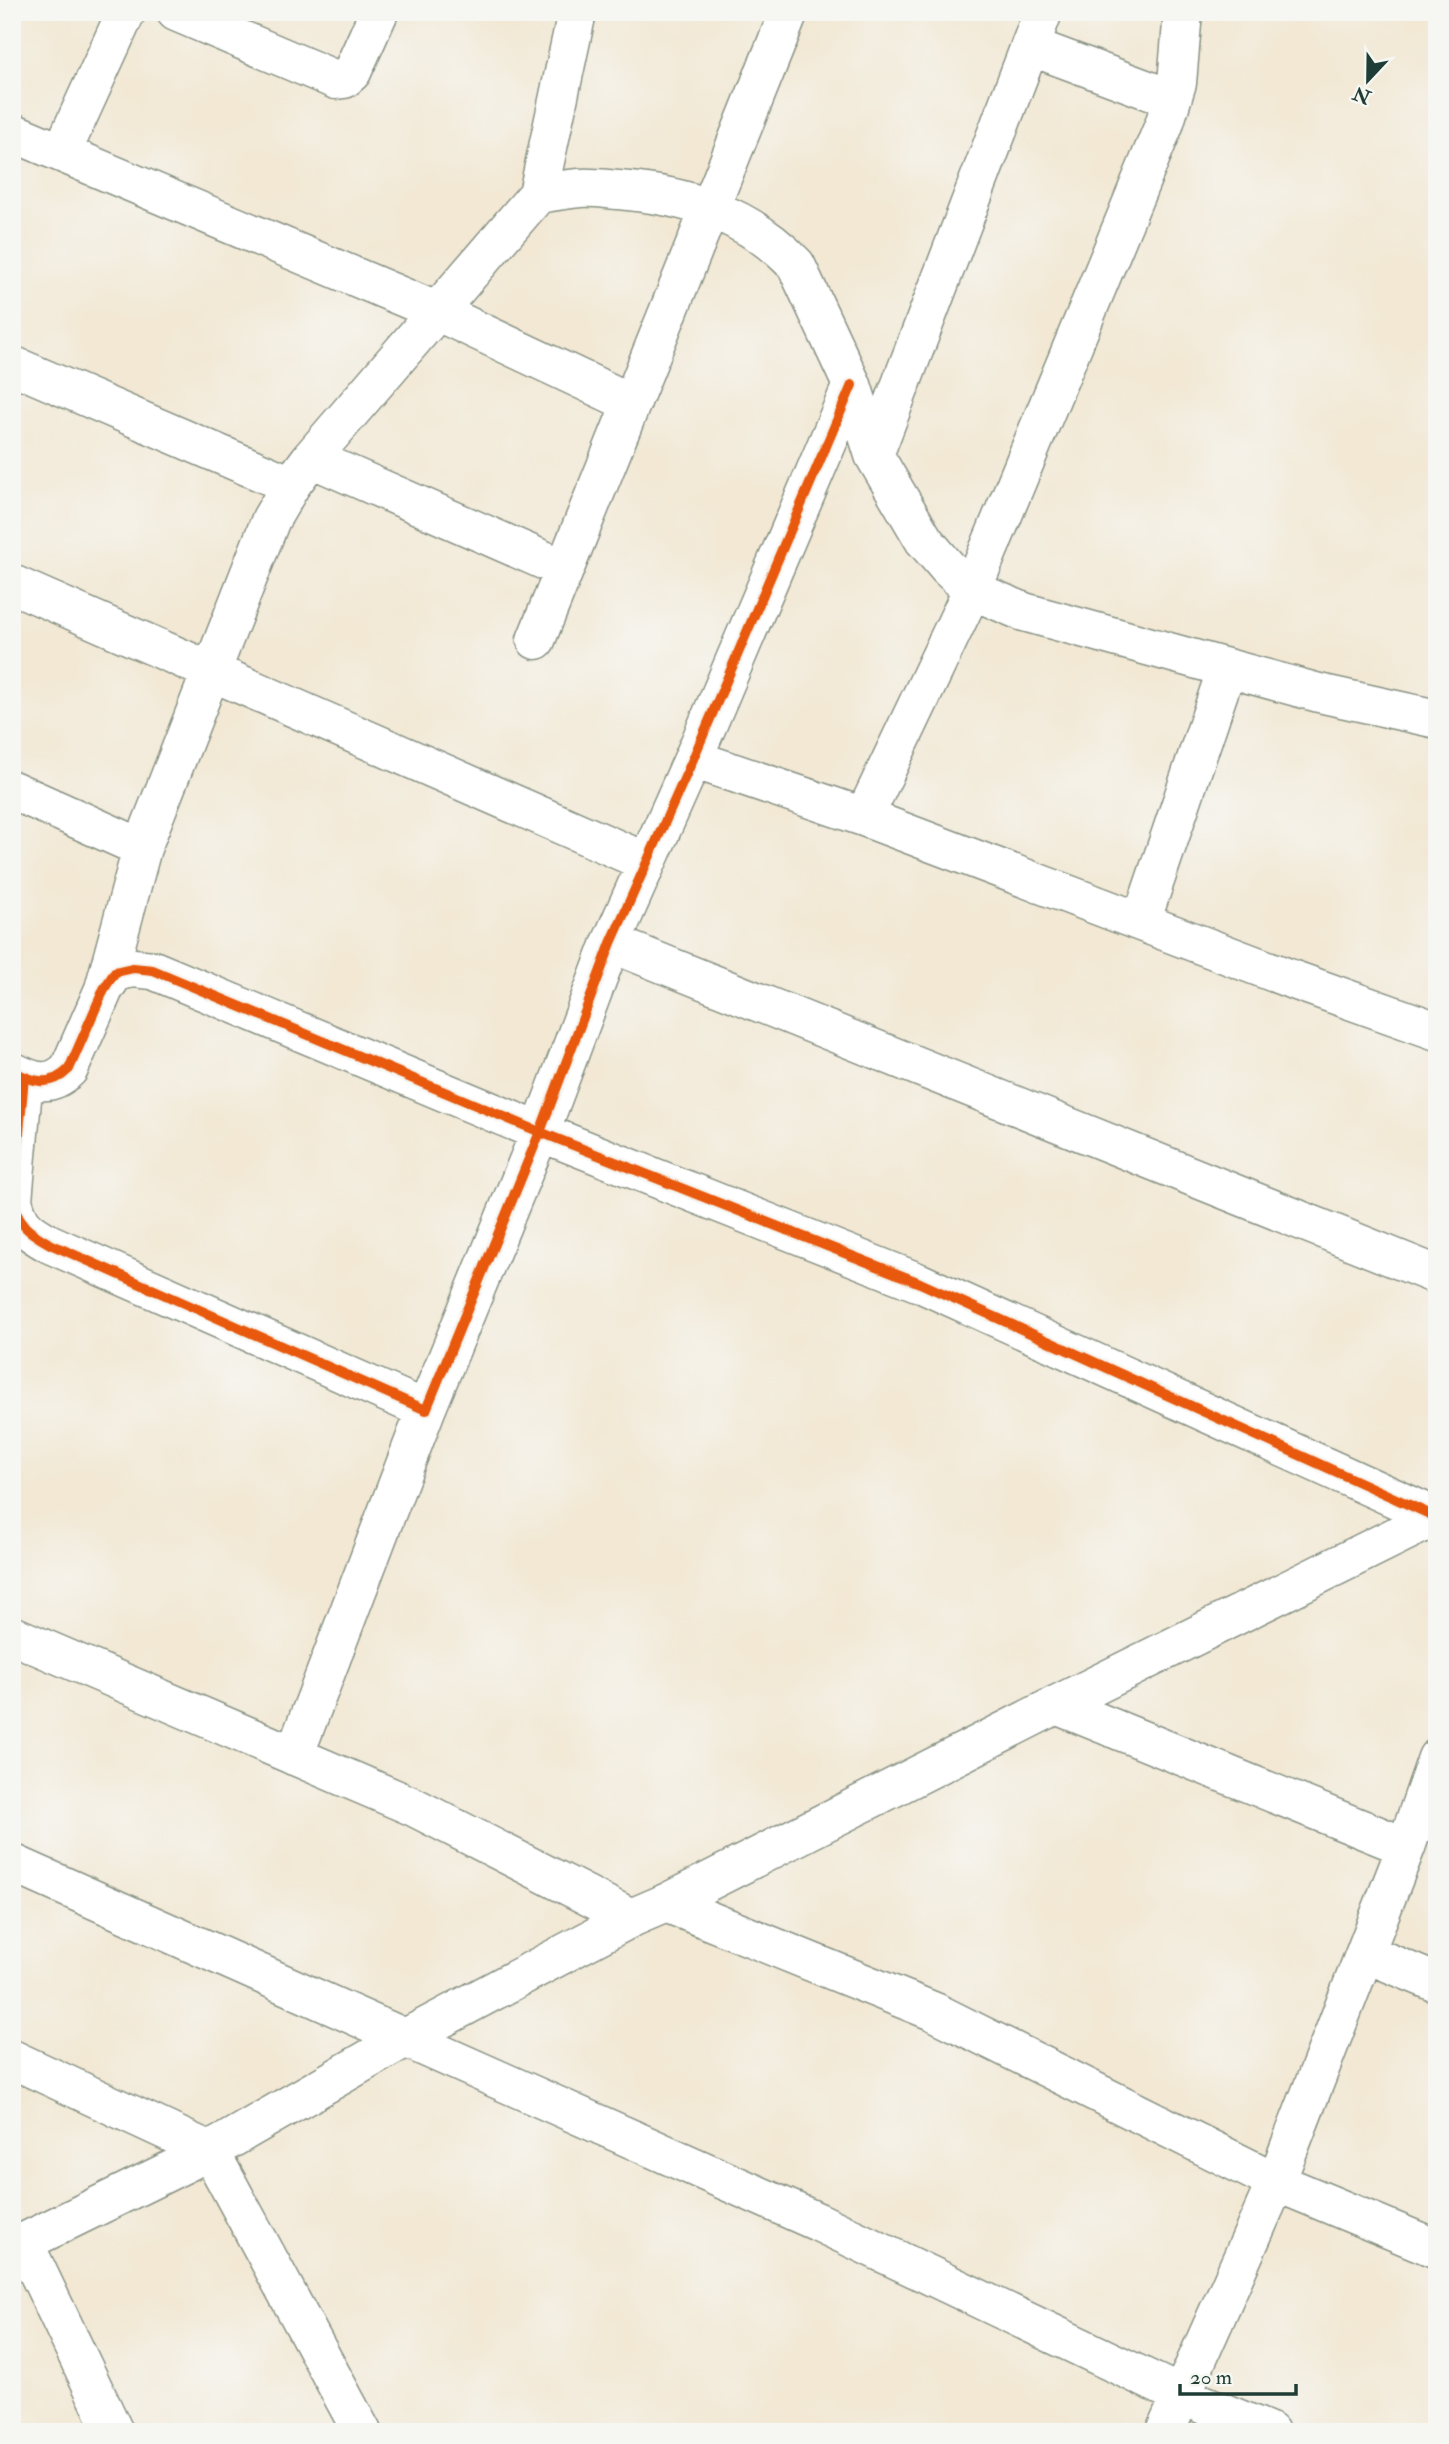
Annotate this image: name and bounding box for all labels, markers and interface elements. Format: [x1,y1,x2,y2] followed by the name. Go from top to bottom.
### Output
[1334,46,1404,116] north arrow
[1349,80,1375,110] text: N
[1180,2353,1295,2397] scale bar
[1190,2364,1232,2391] text: 20 m

